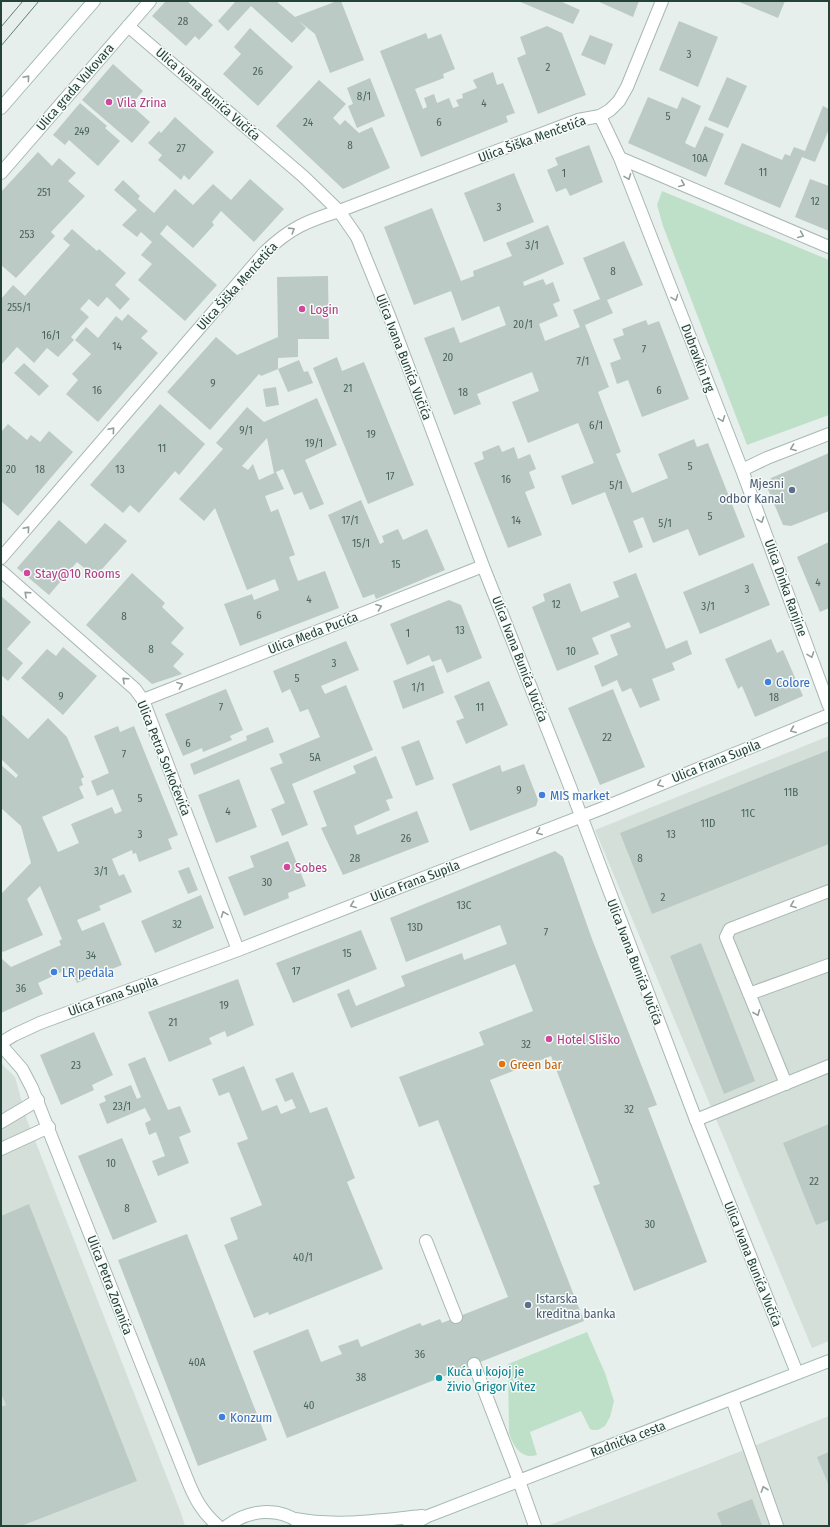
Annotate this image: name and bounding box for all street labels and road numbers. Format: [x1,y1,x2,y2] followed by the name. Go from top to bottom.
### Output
[33,40,117,134] street label: Ulica grada Vukovara
[153,45,263,143] street label: Ulica Ivana Bunića Vučića
[476,113,588,165] street label: Ulica Šiška Menčetića
[193,239,281,333] street label: Ulica Šiška Menčetića
[373,292,435,422] street label: Ulica Ivana Bunića Vučića
[678,322,718,395] street label: Dubravkin trg
[761,537,811,639] street label: Ulica Dinka Ranjine
[489,594,551,724] street label: Ulica Ivana Bunića Vučića
[266,609,360,657] street label: Ulica Meda Pucića
[134,698,194,818] street label: Ulica Petra Sorkočevića
[669,736,763,786] street label: Ulica Frana Supila
[368,857,462,905] street label: Ulica Frana Supila
[604,897,666,1027] street label: Ulica Ivana Bunića Vučića
[66,973,160,1019] street label: Ulica Frana Supila
[721,1199,785,1329] street label: Ulica Ivana Bunića Vučića
[84,1233,136,1337] street label: Ulica Petra Zoranića
[588,1418,668,1460] street label: Radnička cesta

